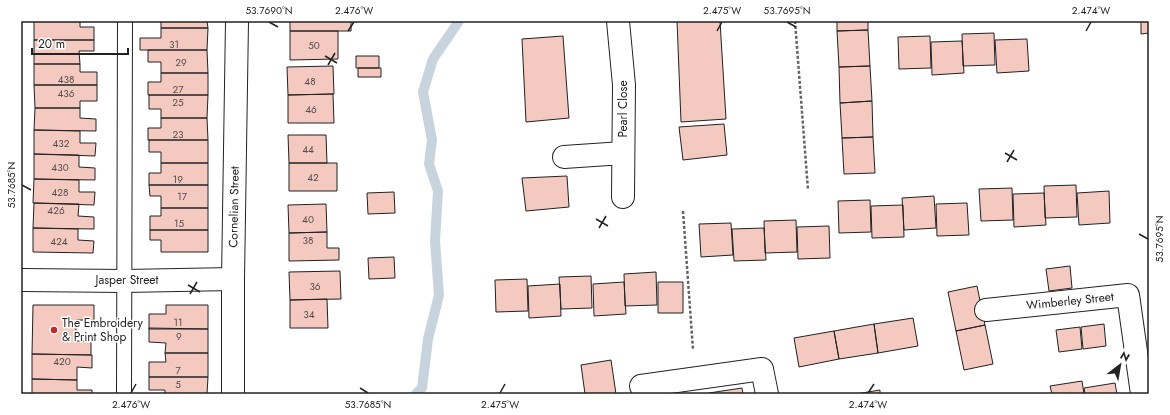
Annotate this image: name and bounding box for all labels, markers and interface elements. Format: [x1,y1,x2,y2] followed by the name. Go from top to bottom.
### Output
[245,3,293,18] text: 53.7690°N
[335,3,373,18] text: 2.476°W
[703,3,741,18] text: 2.475°W
[764,3,810,18] text: 53.7695°N
[1072,3,1110,18] text: 2.474°W
[32,30,128,56] scale bar
[38,35,65,53] text: 20 m
[169,37,179,52] house number: 31
[308,38,320,53] house number: 50
[175,55,187,70] house number: 29
[58,72,74,87] house number: 438
[304,74,316,89] house number: 48
[614,80,632,138] street label: Pearl Close
[173,82,184,97] house number: 27
[57,86,75,101] house number: 436
[172,95,184,110] house number: 25
[305,102,317,117] house number: 46
[172,127,184,142] house number: 23
[53,136,70,151] house number: 432
[302,142,314,157] house number: 44
[51,160,69,175] house number: 430
[4,162,19,208] text: 53.7685°N
[224,166,244,248] street label: Cornelian Street
[307,170,319,185] house number: 42
[173,172,183,187] house number: 19
[52,185,68,200] house number: 428
[177,189,188,204] house number: 17
[47,203,65,218] house number: 426
[302,212,314,227] house number: 40
[174,216,184,231] house number: 15
[1152,216,1167,262] text: 53.7695°N
[303,233,313,248] house number: 38
[50,234,68,249] house number: 424
[94,271,159,289] street label: Jasper Street
[309,279,321,294] house number: 36
[1025,287,1115,315] street label: Wimberley Street
[303,307,315,322] house number: 34
[62,314,144,346] place label: The Embroidery & Print Shop
[174,315,183,330] house number: 11
[49,325,59,335] marker: The Embroidery & Print Shop
[176,329,182,344] house number: 9
[1100,345,1140,385] north arrow
[1117,347,1133,366] text: N
[53,354,71,369] house number: 420
[175,363,181,378] house number: 7
[175,377,181,392] house number: 5
[112,397,150,412] text: 2.476°W
[345,397,391,412] text: 53.7685°N
[481,397,519,412] text: 2.475°W
[849,397,887,412] text: 2.474°W

